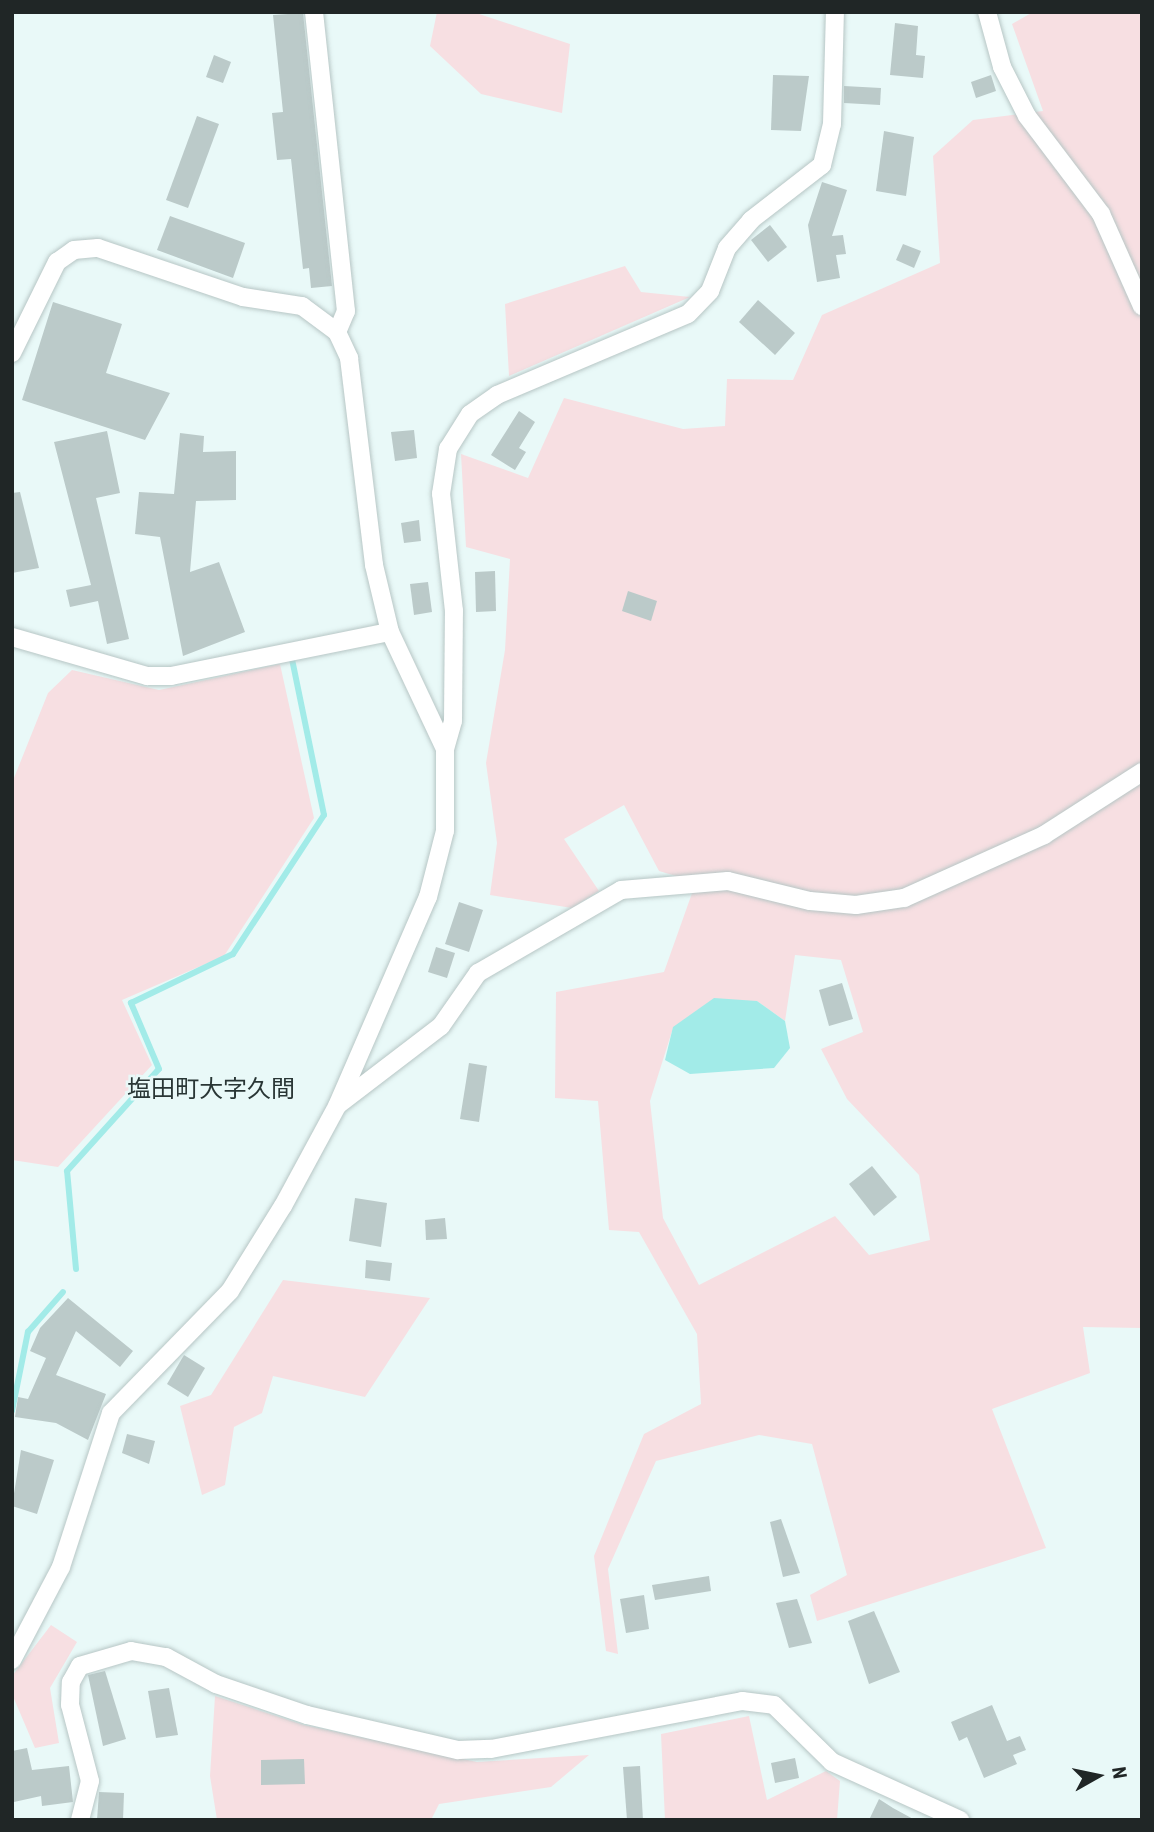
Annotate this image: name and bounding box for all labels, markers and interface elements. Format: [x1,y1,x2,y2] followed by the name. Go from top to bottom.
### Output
[127,1076,295,1104] district label: 塩田町大字久間
[1063,1741,1133,1811] north arrow
[1107,1765,1132,1780] text: N

